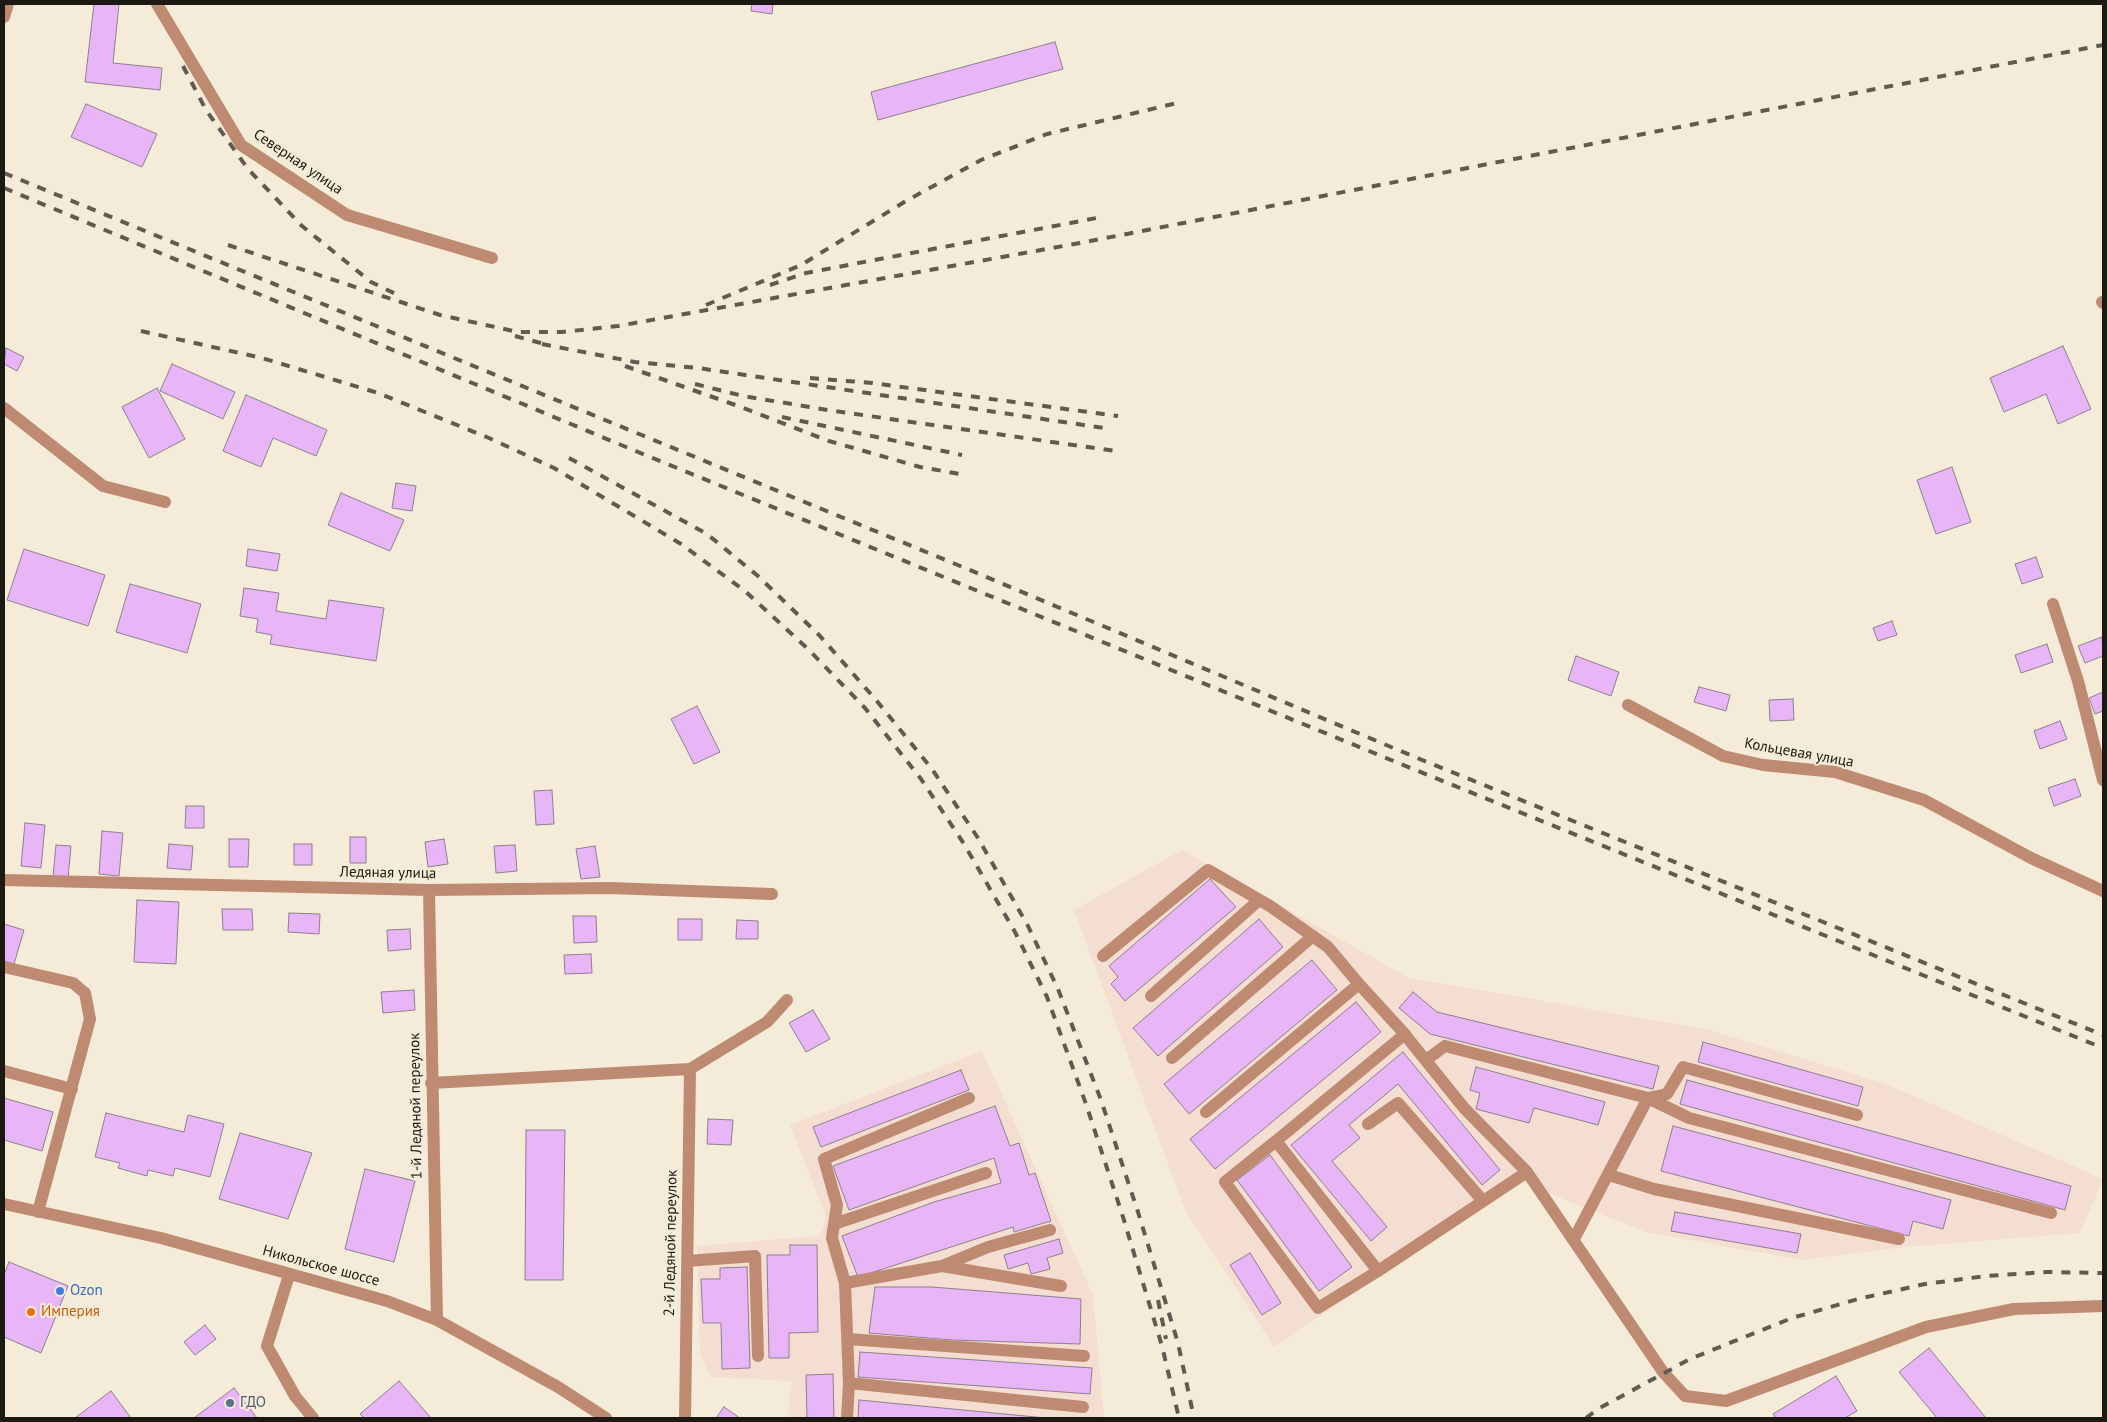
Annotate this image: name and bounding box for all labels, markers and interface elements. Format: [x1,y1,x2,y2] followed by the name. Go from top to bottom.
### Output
[250,126,346,198] street label: Северная улица
[1743,735,1855,771] street label: Кольцевая улица
[339,863,437,883] street label: Ледяная улица
[406,1033,426,1179] street label: 1-й Ледяной переулок
[661,1170,681,1316] street label: 2-й Ледяной переулок
[260,1242,382,1290] street label: Никольское шоссе
[70,1282,103,1300] place label: Ozon
[54,1285,66,1297] marker: Ozon
[41,1303,100,1321] place label: Империя
[25,1306,37,1318] marker: Империя
[240,1394,266,1412] place label: ГДО
[224,1397,236,1409] marker: ГДО

